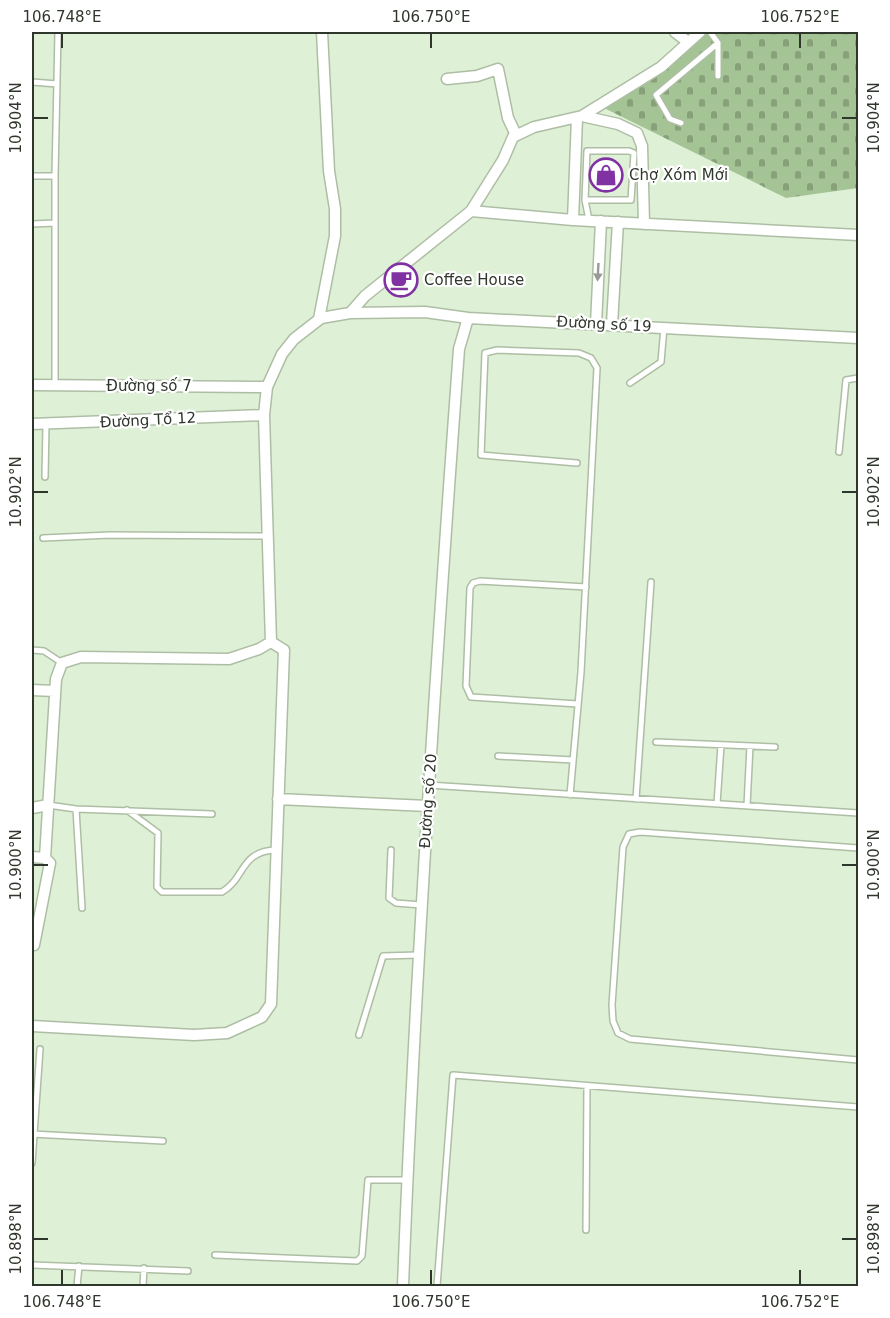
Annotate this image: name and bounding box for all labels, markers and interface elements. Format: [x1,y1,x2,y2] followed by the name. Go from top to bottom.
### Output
[22,8,102,26] text: 106.748°E
[391,8,471,26] text: 106.750°E
[760,8,840,26] text: 106.752°E
[7,82,25,154] text: 10.904°N
[865,82,883,154] text: 10.904°N
[588,157,624,193] shop icon: Chợ Xóm Mới
[629,166,728,184] place label: Chợ Xóm Mới
[383,262,419,298] cafe icon: Coffee House
[594,263,603,282] one-way arrow
[424,271,524,289] place label: Coffee House
[556,313,652,335] street label: Đường số 19
[106,377,192,395] street label: Đường số 7
[99,408,197,432] street label: Đường Tổ 12
[7,456,25,528] text: 10.902°N
[865,456,883,528] text: 10.902°N
[416,753,440,849] street label: Đường số 20
[7,829,25,901] text: 10.900°N
[865,829,883,901] text: 10.900°N
[7,1203,25,1275] text: 10.898°N
[865,1203,883,1275] text: 10.898°N
[22,1293,102,1311] text: 106.748°E
[391,1293,471,1311] text: 106.750°E
[760,1293,840,1311] text: 106.752°E

